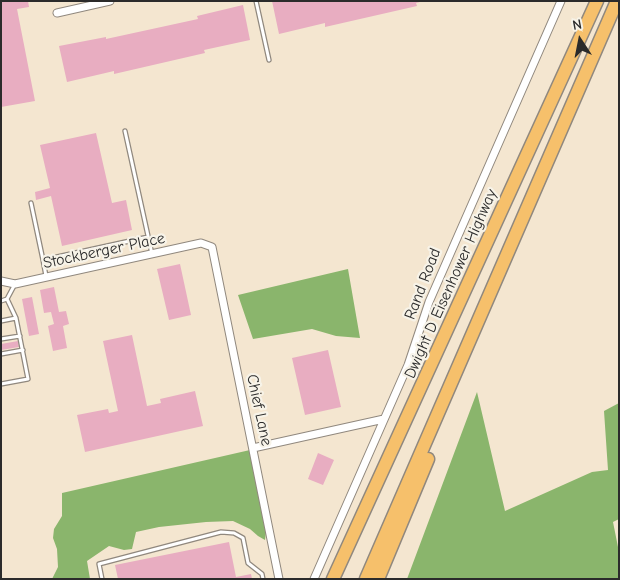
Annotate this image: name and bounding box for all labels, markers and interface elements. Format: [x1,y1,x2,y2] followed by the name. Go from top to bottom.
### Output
[555,15,605,65] north arrow
[571,16,583,34] text: N
[400,186,502,382] street label: Dwight D Eisenhower Highway
[41,229,167,273] street label: Stockberger Place
[401,246,445,322] street label: Rand Road
[242,372,276,448] street label: Chief Lane

